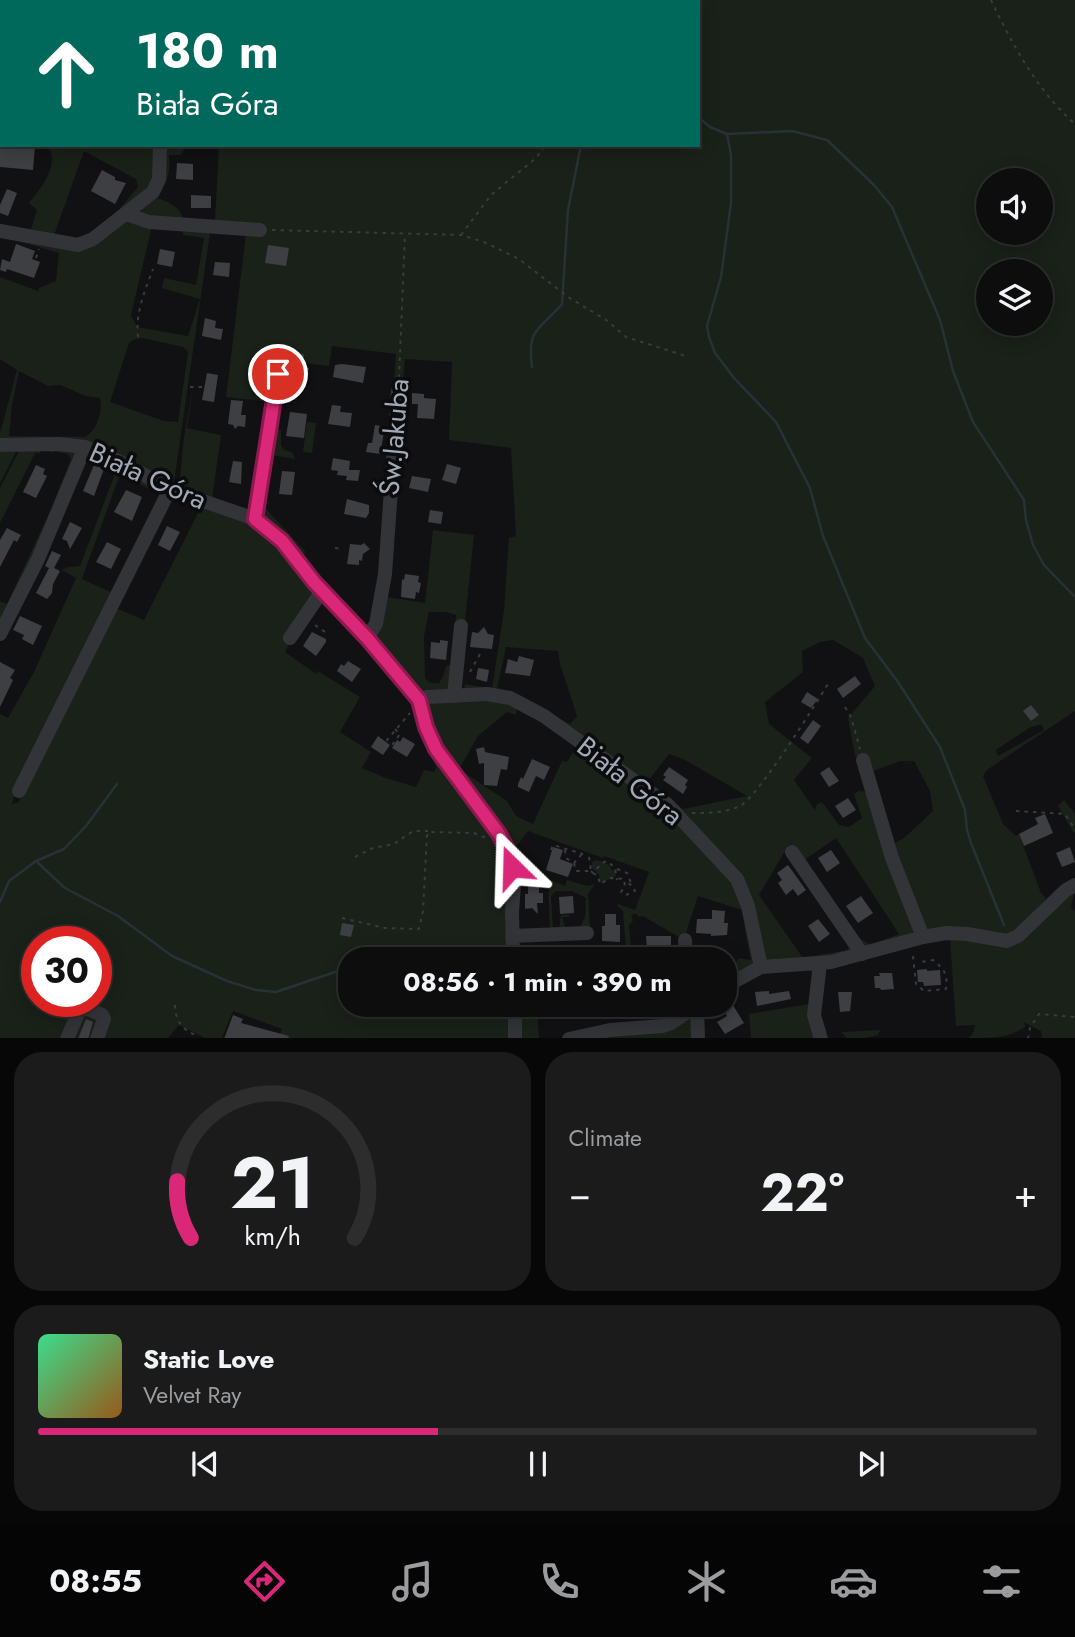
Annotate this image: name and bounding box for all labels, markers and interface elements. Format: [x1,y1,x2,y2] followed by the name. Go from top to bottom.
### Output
[136,16,279,86] text: 180 m
[21,28,112,119] icon: ahead
[136,81,279,127] text: Biała Góra
[976,168,1053,336] map controls
[976,168,1053,245] button: sound
[976,259,1053,336] button: layers
[248,344,308,404] pin
[259,355,297,393] icon: arrive
[368,377,420,497] street label: Św.Jakuba
[83,432,213,520] street label: Biała Góra
[568,726,692,836] street label: Biała Góra
[475,830,549,904] position arrow
[21,926,112,1017] speed limit sign: 30
[403,963,672,1001] text: 08:56 · 1 min · 390 m
[569,1121,642,1155] text: Climate
[230,1130,315,1235] text: 21
[760,1155,844,1231] text: 22°
[569,1166,591,1221] text: −
[1014,1166,1037,1221] text: +
[244,1217,301,1253] text: km/h
[143,1340,275,1378] text: Static Love
[143,1378,241,1412] text: Velvet Ray
[186,1445,224,1483] icon: previous
[519,1445,557,1483] icon: pause
[852,1445,890,1483] icon: next
[240,1557,289,1606] icon: directions
[388,1557,437,1606] icon: music
[535,1557,584,1606] icon: phone
[682,1557,731,1606] icon: climate
[829,1557,878,1606] icon: car
[977,1557,1026,1606] icon: filters
[49,1558,142,1604] text: 08:55

